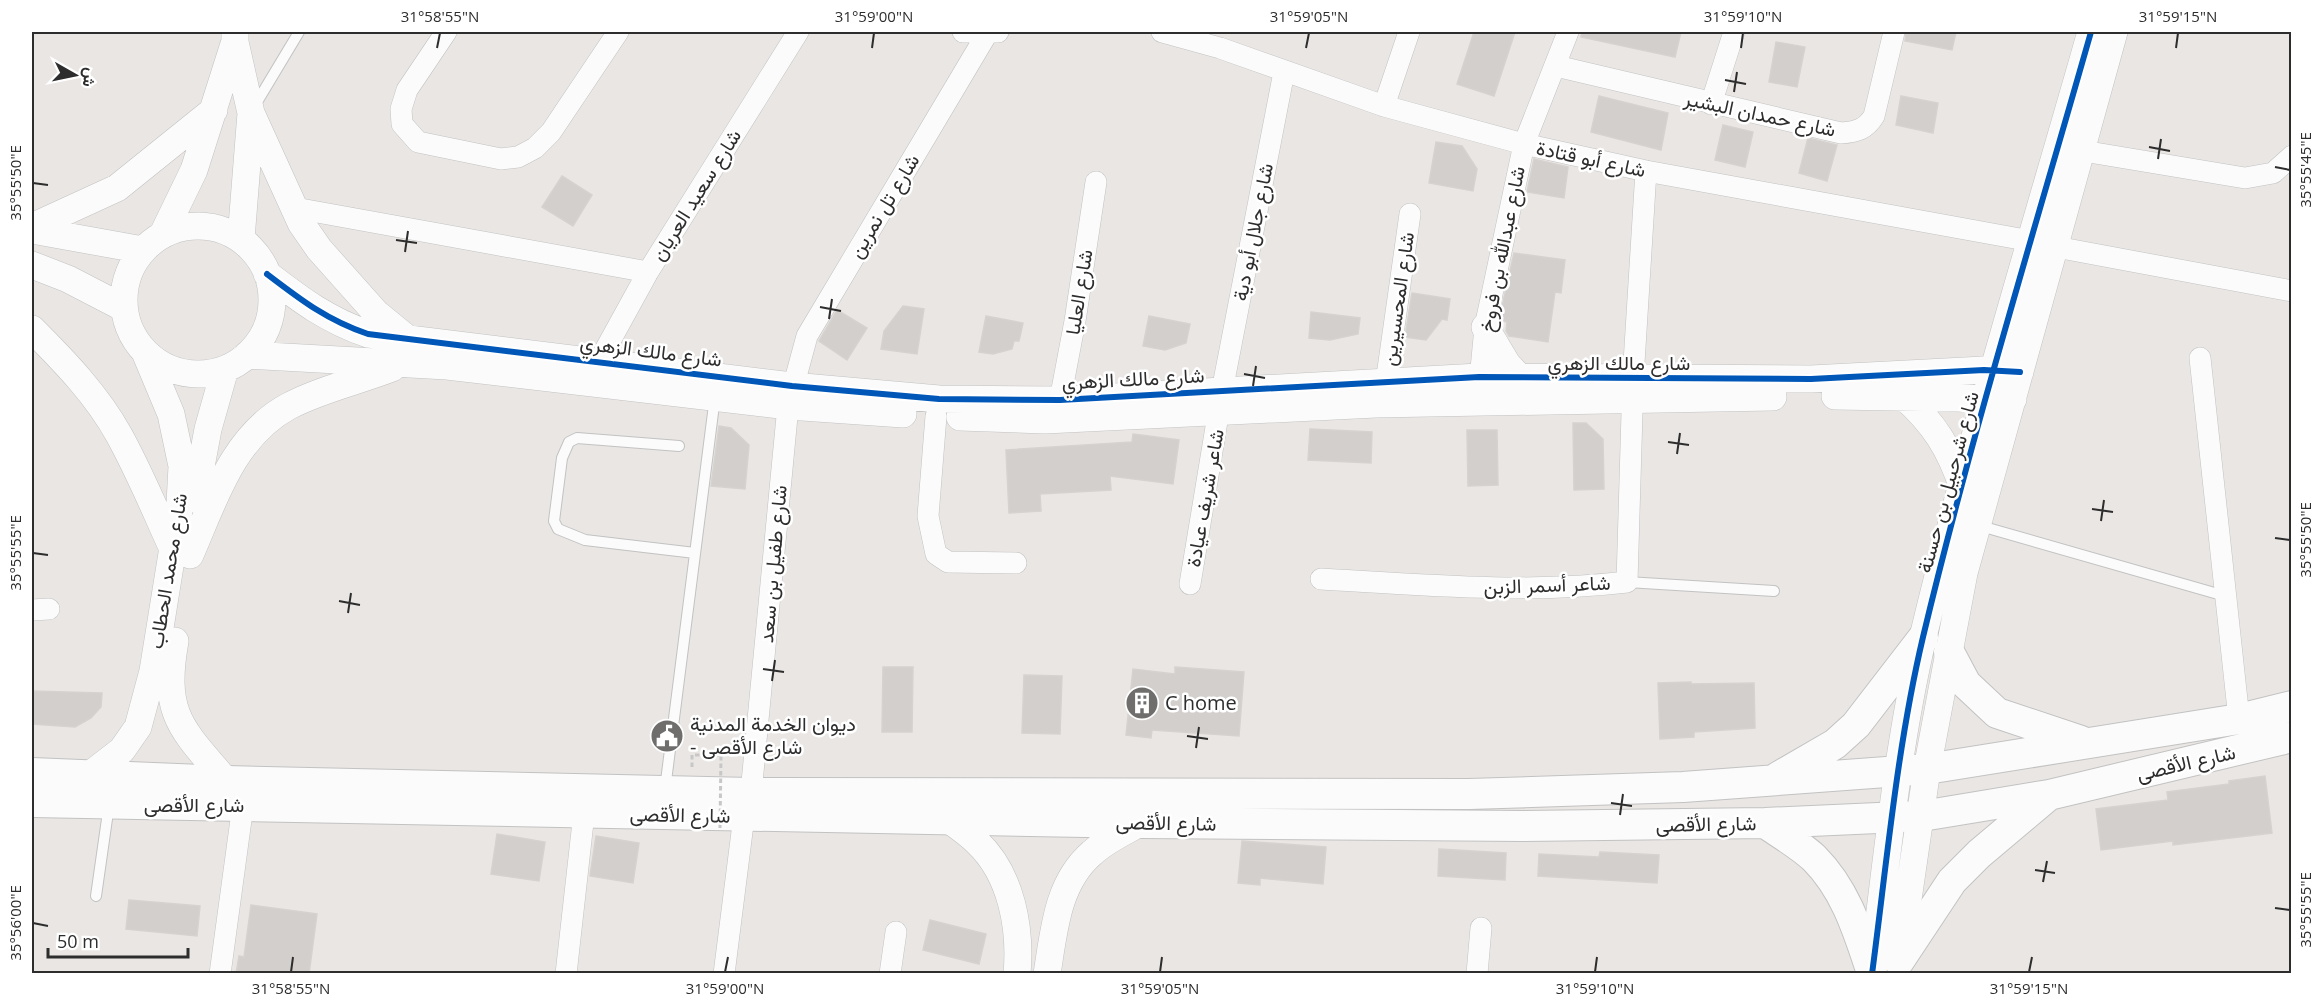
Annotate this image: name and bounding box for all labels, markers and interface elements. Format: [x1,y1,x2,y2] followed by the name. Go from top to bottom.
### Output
[401,6,479,26] text: 31°58'55"N
[835,6,913,26] text: 31°59'00"N
[1270,6,1348,26] text: 31°59'05"N
[1704,6,1782,26] text: 31°59'10"N
[2139,6,2217,26] text: 31°59'15"N
[45,45,105,105] north arrow
[77,66,102,89] text: ش
[1681,84,1838,144] street label: شارع حمدان البشير
[644,124,748,266] street label: شارع سعيد العريان
[2295,132,2315,208] text: 35°55'45"E
[1534,134,1648,184] street label: شارع أبو قتادة
[5,145,25,221] text: 35°55'50"E
[842,149,926,263] street label: شارع تل نمرين
[1226,161,1280,303] street label: شارع جلال أبو دية
[1472,164,1532,334] street label: شارع عبدالله بن فروخ
[1375,230,1421,368] street label: شارع المحسيرين
[1058,247,1100,337] street label: شارع العليا
[578,328,724,377] street label: شارع مالك الزهري
[1548,349,1690,380] street label: شارع مالك الزهري
[1061,361,1205,400] street label: شارع مالك الزهري
[1910,388,1986,576] street label: شارع شرحبيل بن حسنة
[1179,427,1230,569] street label: شاعر شريف عيادة
[752,484,794,644] street label: شارع طفيل بن سعد
[142,491,194,651] street label: شارع محمد الحطاب
[2295,502,2315,578] text: 35°55'50"E
[5,515,25,591] text: 35°55'55"E
[1483,569,1611,600] street label: شاعر أسمر الزبن
[1124,685,1160,721] building icon: C home
[1165,689,1237,716] place label: C home
[690,710,856,761] place label: ديوان الخدمة المدنية - شارع الأقصى
[649,718,685,754] public building icon: ديوان الخدمة المدنية - شارع الأقصى
[2134,738,2238,788] street label: شارع الأقصى
[144,791,244,819] street label: شارع الأقصى
[629,800,731,830] street label: شارع الأقصى
[1115,808,1217,838] street label: شارع الأقصى
[1655,809,1757,839] street label: شارع الأقصى
[2295,872,2315,948] text: 35°55'55"E
[5,885,25,961] text: 35°56'00"E
[48,921,188,959] scale bar
[57,929,99,953] text: 50 m
[252,978,330,998] text: 31°58'55"N
[686,978,764,998] text: 31°59'00"N
[1121,978,1199,998] text: 31°59'05"N
[1556,978,1634,998] text: 31°59'10"N
[1990,978,2068,998] text: 31°59'15"N

